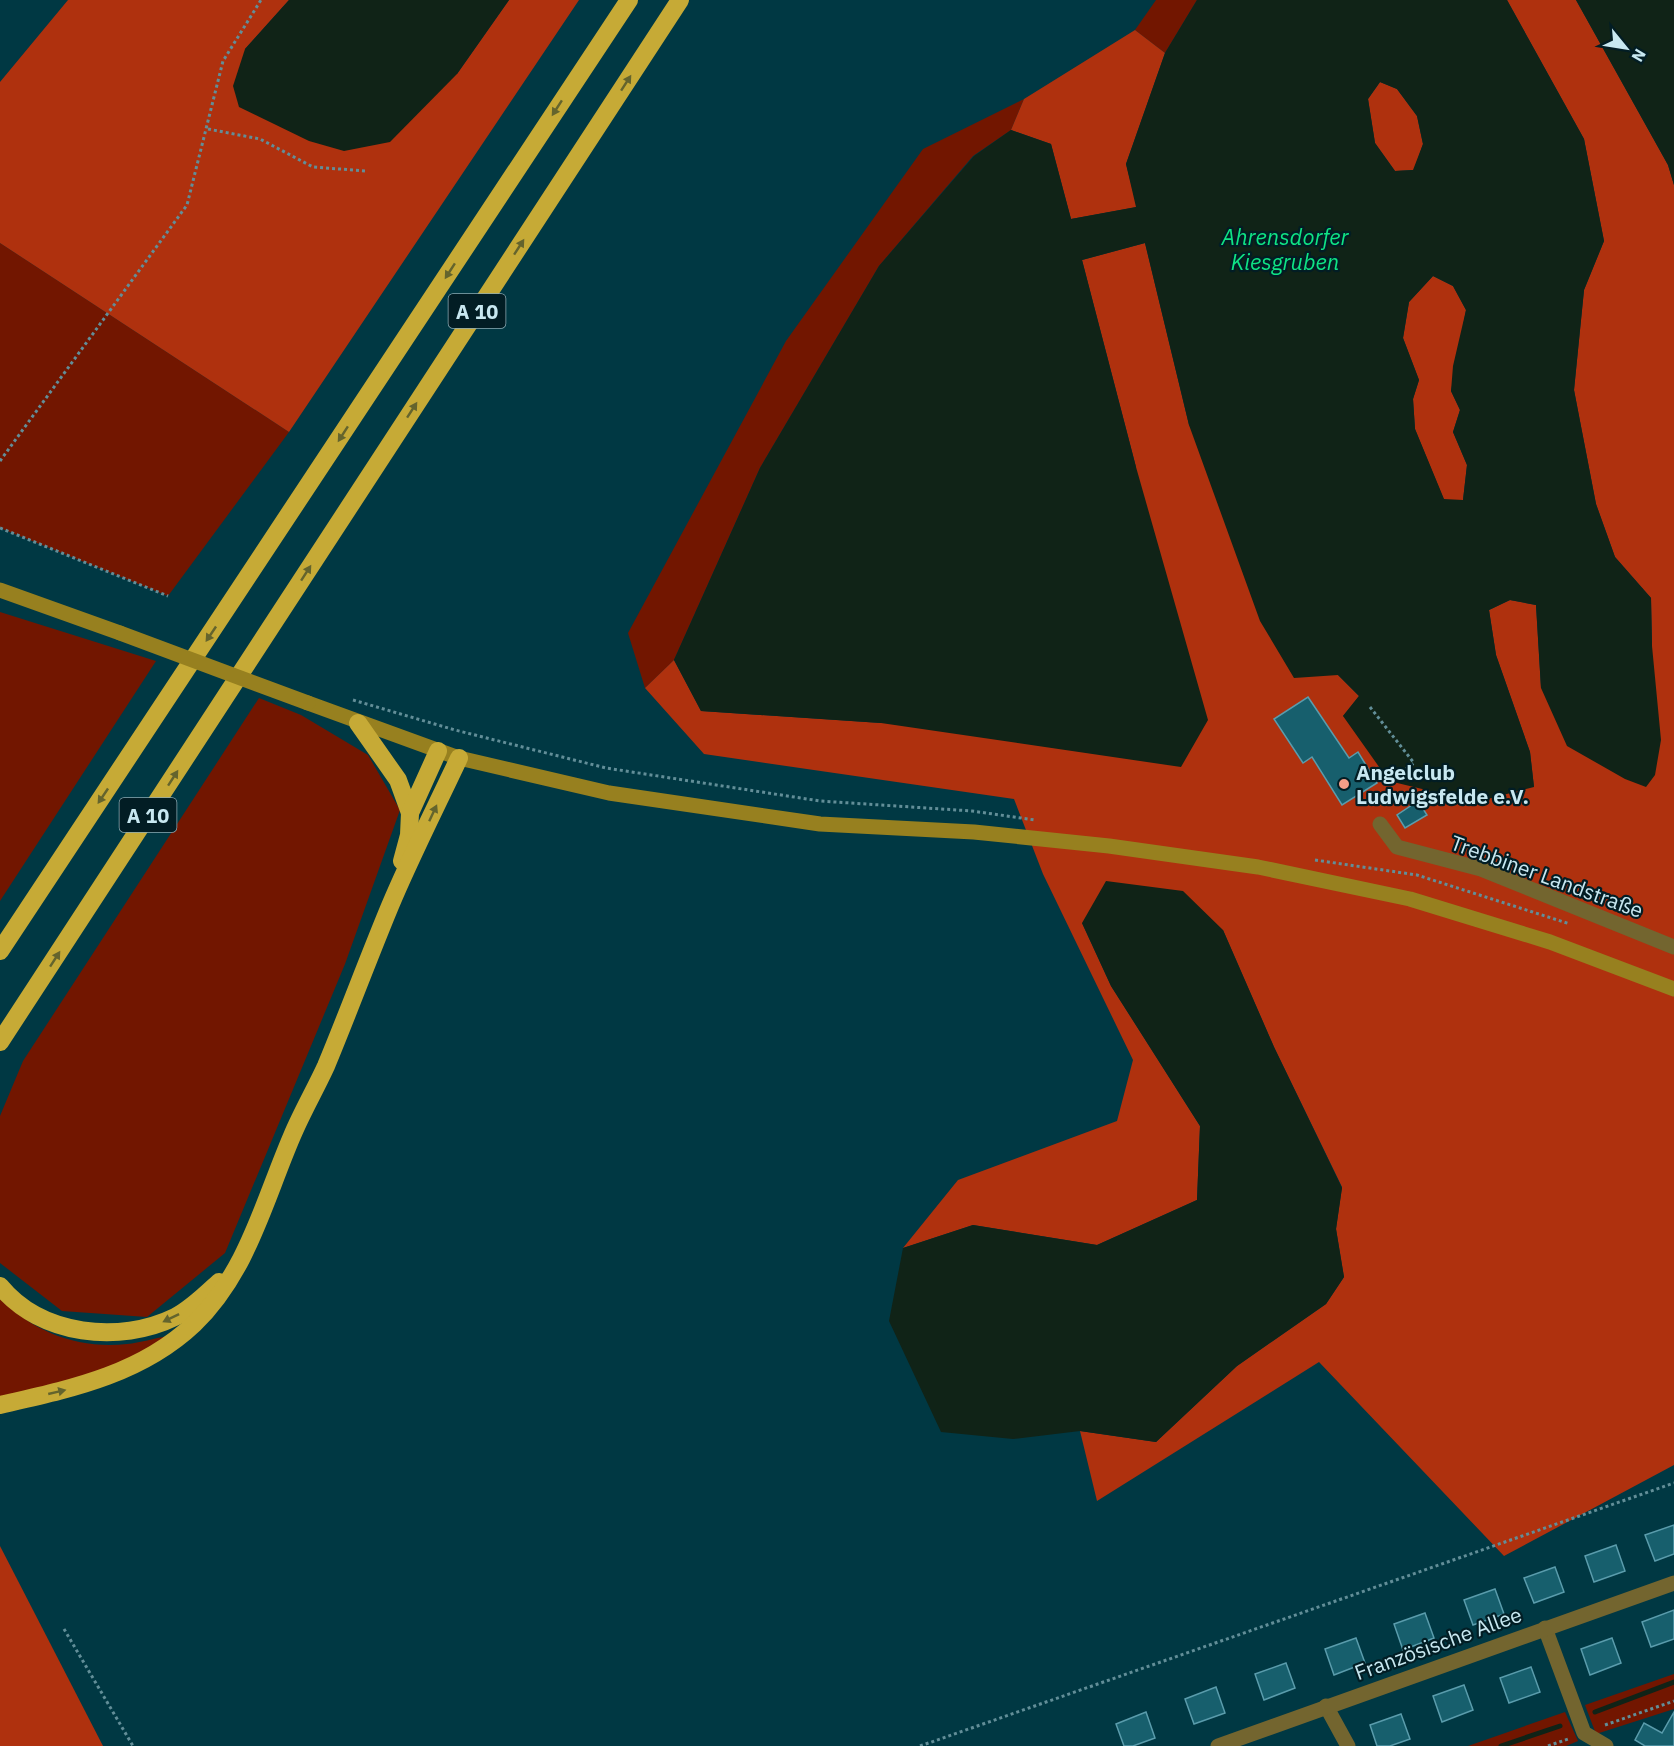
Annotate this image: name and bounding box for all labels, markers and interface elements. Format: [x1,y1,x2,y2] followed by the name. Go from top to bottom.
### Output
[1596,18,1656,78] north arrow
[1627,45,1651,66] text: N
[620,75,631,92] one-way arrow
[552,100,563,116] one-way arrow
[1220,222,1349,276] water label: Ahrensdorfer Kiesgruben
[513,239,525,255] one-way arrow
[445,263,456,279] one-way arrow
[448,294,506,328] road number: A 10
[406,402,417,418] one-way arrow
[338,426,349,442] one-way arrow
[300,565,311,581] one-way arrow
[205,625,217,641] one-way arrow
[1356,758,1529,810] place label: Angelclub Ludwigsfelde e.V.
[167,769,178,786] one-way arrow
[1337,777,1351,791] marker: Angelclub Ludwigsfelde e.V.
[98,788,109,804] one-way arrow
[120,798,176,832] road number: A 10
[429,804,438,821] one-way arrow
[1447,828,1647,924] street label: Trebbiner Landstraße
[49,950,60,967] one-way arrow
[163,1313,180,1322] one-way arrow
[48,1387,66,1397] one-way arrow
[1351,1600,1525,1686] street label: Französische Allee

